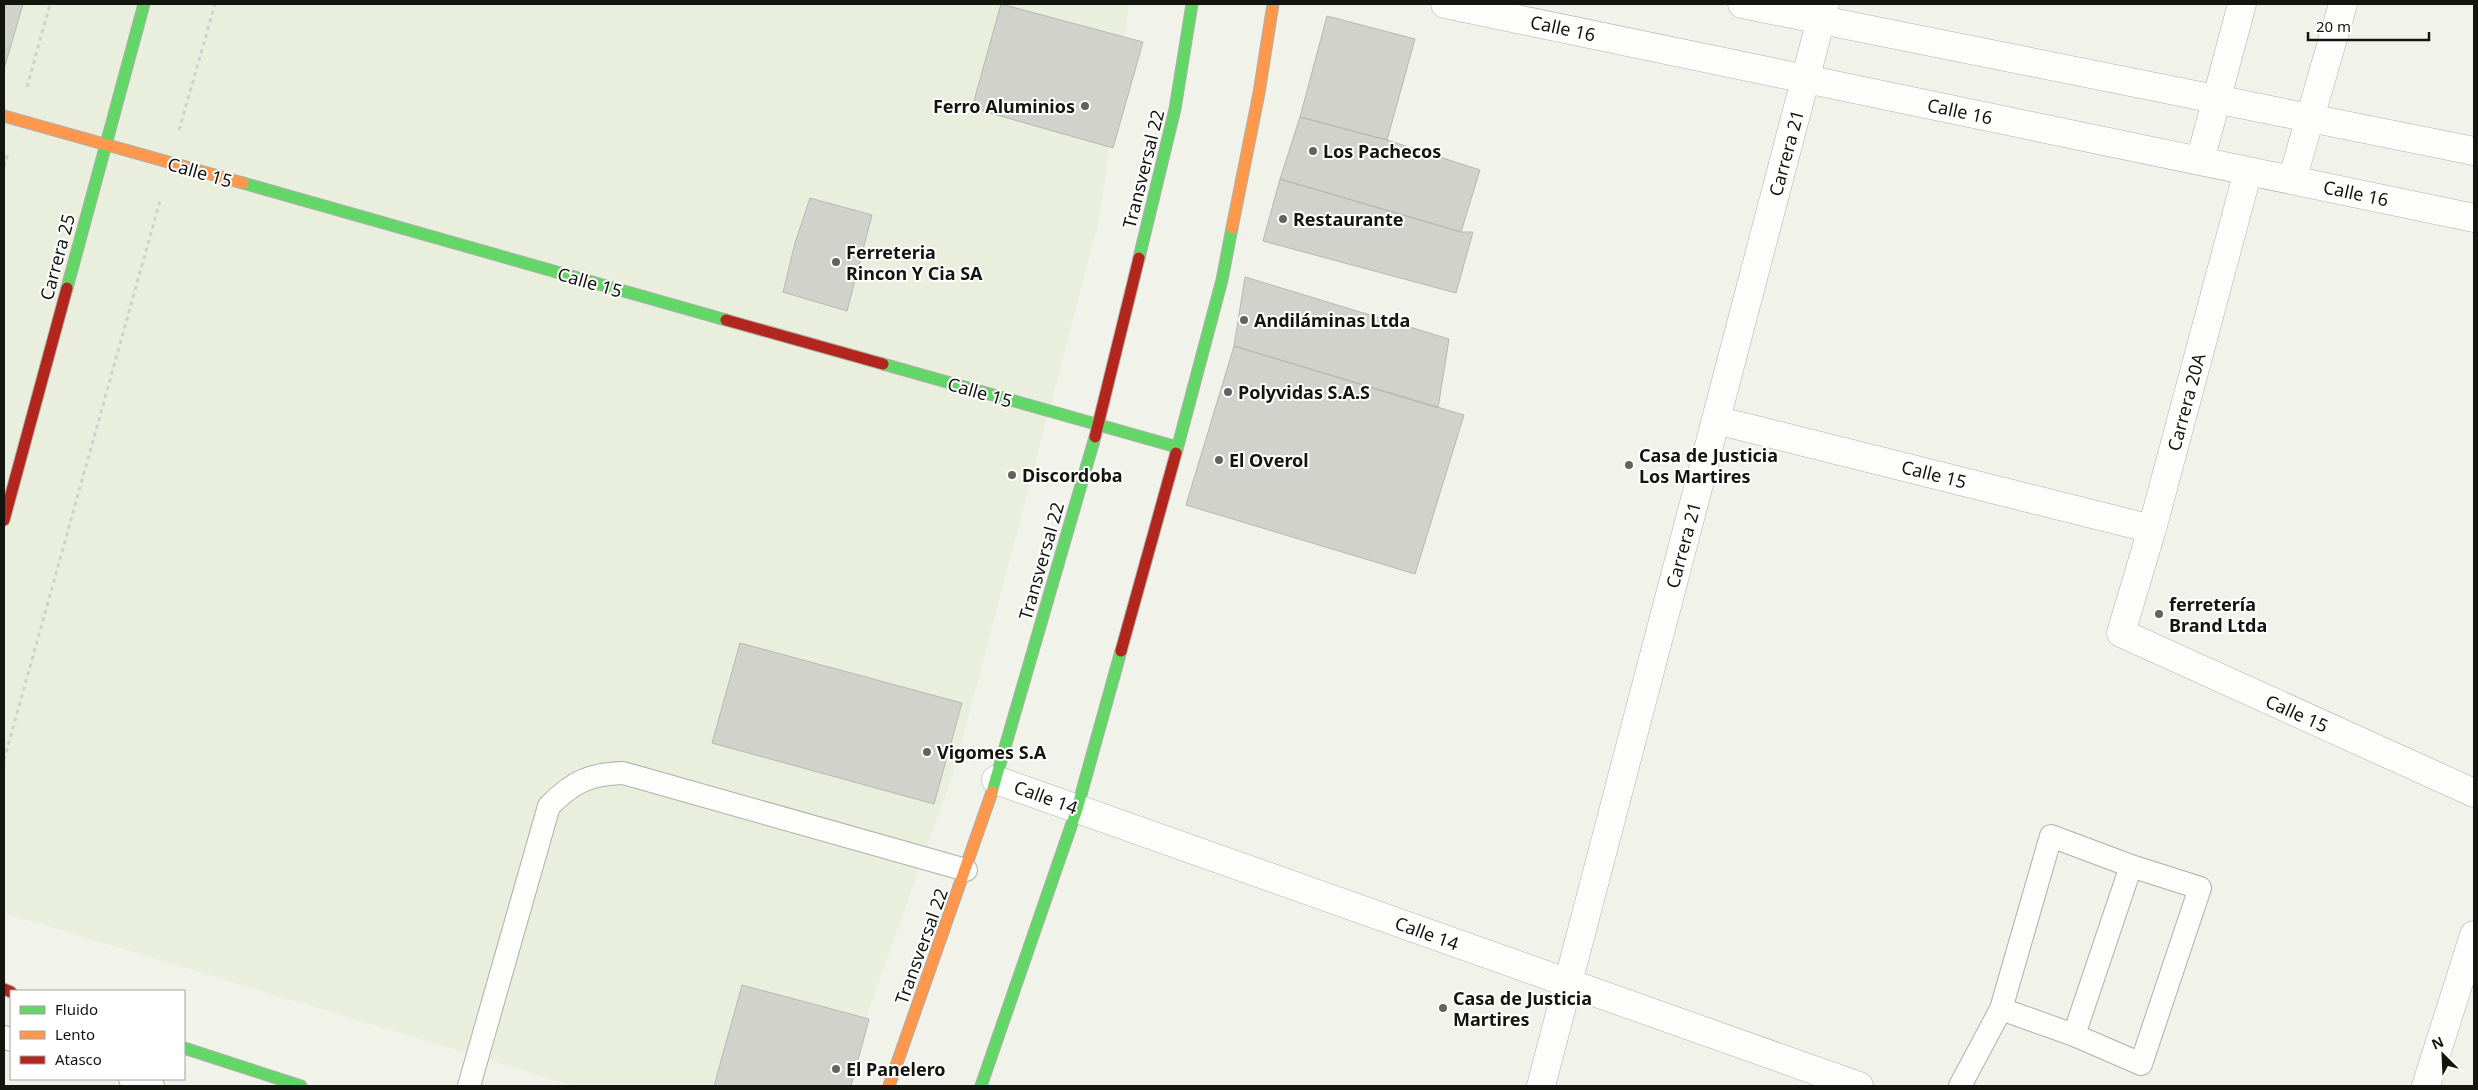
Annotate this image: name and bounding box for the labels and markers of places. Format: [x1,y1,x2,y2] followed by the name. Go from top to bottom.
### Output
[933,94,1075,118] place label: Ferro Aluminios
[1079,100,1091,112] marker: Ferro Aluminios
[1323,139,1441,163] place label: Los Pachecos
[1307,145,1319,157] marker: Los Pachecos
[1293,207,1404,231] place label: Restaurante
[1277,213,1289,225] marker: Restaurante
[846,240,983,285] place label: Ferreteria Rincon Y Cia SA
[830,256,842,268] marker: Ferreteria Rincon Y Cia SA
[1254,308,1410,332] place label: Andiláminas Ltda
[1238,314,1250,326] marker: Andiláminas Ltda
[1238,380,1370,404] place label: Polyvidas S.A.S
[1222,386,1234,398] marker: Polyvidas S.A.S
[1639,443,1778,488] place label: Casa de Justicia Los Martires
[1229,448,1309,472] place label: El Overol
[1213,454,1225,466] marker: El Overol
[1623,459,1635,471] marker: Casa de Justicia Los Martires
[1022,463,1123,487] place label: Discordoba
[1006,469,1018,481] marker: Discordoba
[2169,592,2267,637] place label: ferretería Brand Ltda
[2153,608,2165,620] marker: ferretería Brand Ltda
[937,740,1047,764] place label: Vigomes S.A
[921,746,933,758] marker: Vigomes S.A
[1453,986,1592,1031] place label: Casa de Justicia Martires
[1437,1002,1449,1014] marker: Casa de Justicia Martires
[846,1057,946,1081] place label: El Panelero
[830,1063,842,1075] marker: El Panelero

